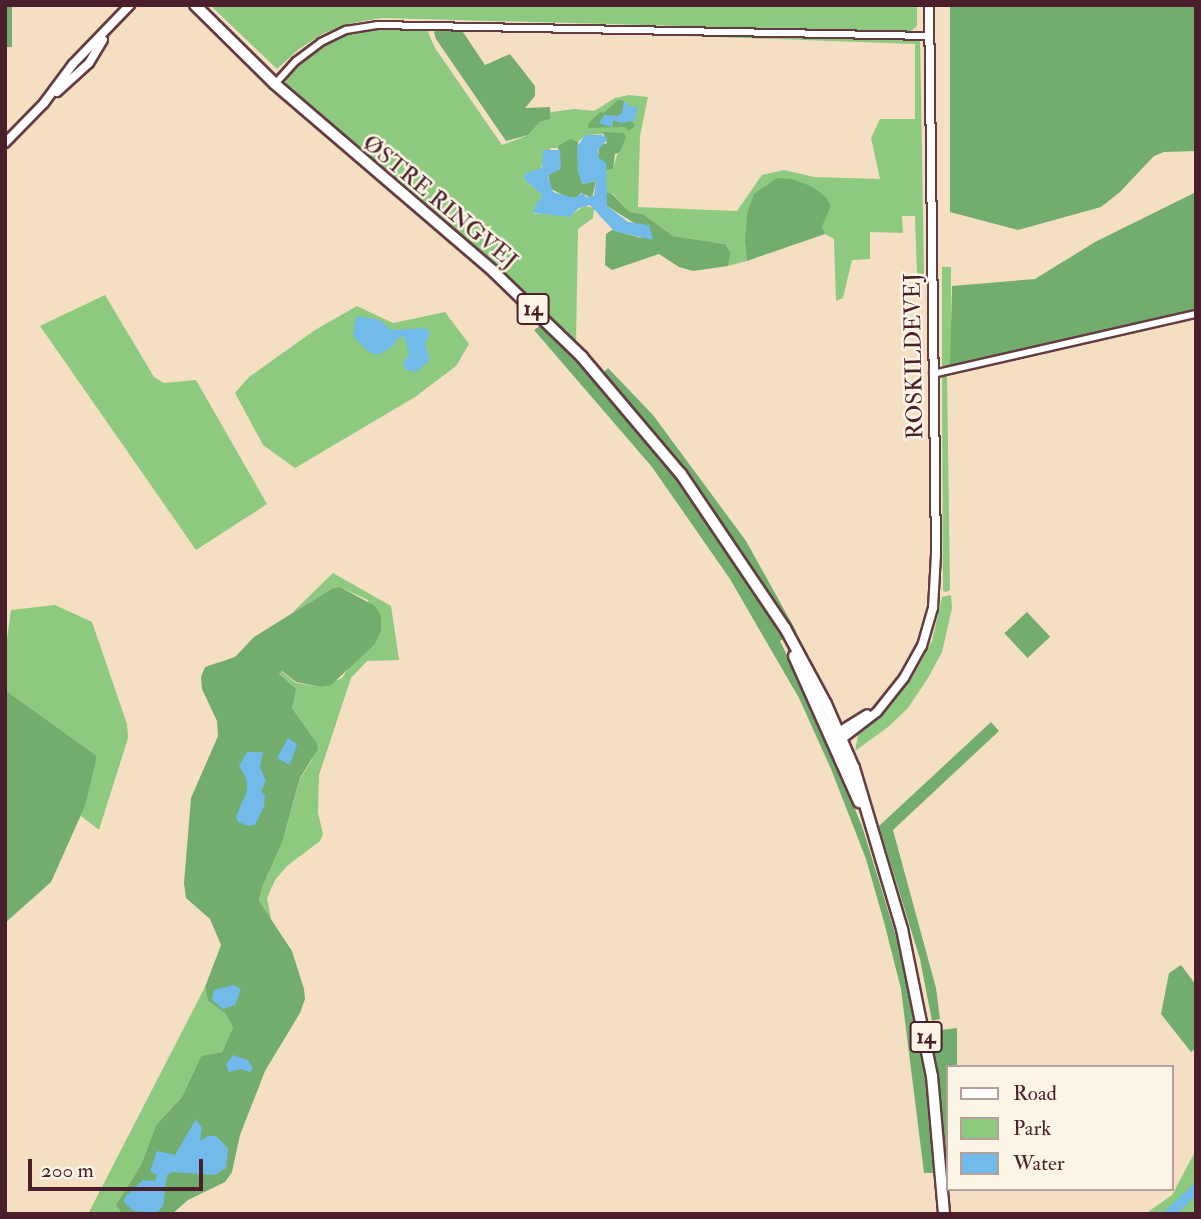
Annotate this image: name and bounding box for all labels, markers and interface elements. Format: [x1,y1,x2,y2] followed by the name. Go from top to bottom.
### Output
[357,129,523,275] street label: ØSTRE RINGVEJ
[899,272,929,440] street label: ROSKILDEVEJ
[516,292,550,326] road number: 14
[908,1020,944,1054] road number: 14
[946,1065,1173,1191] legend
[1013,1080,1057,1107] text: Road
[1013,1115,1051,1142] text: Park
[32,1146,206,1190] scale bar
[1013,1150,1065,1177] text: Water
[41,1157,94,1184] text: 200 m

